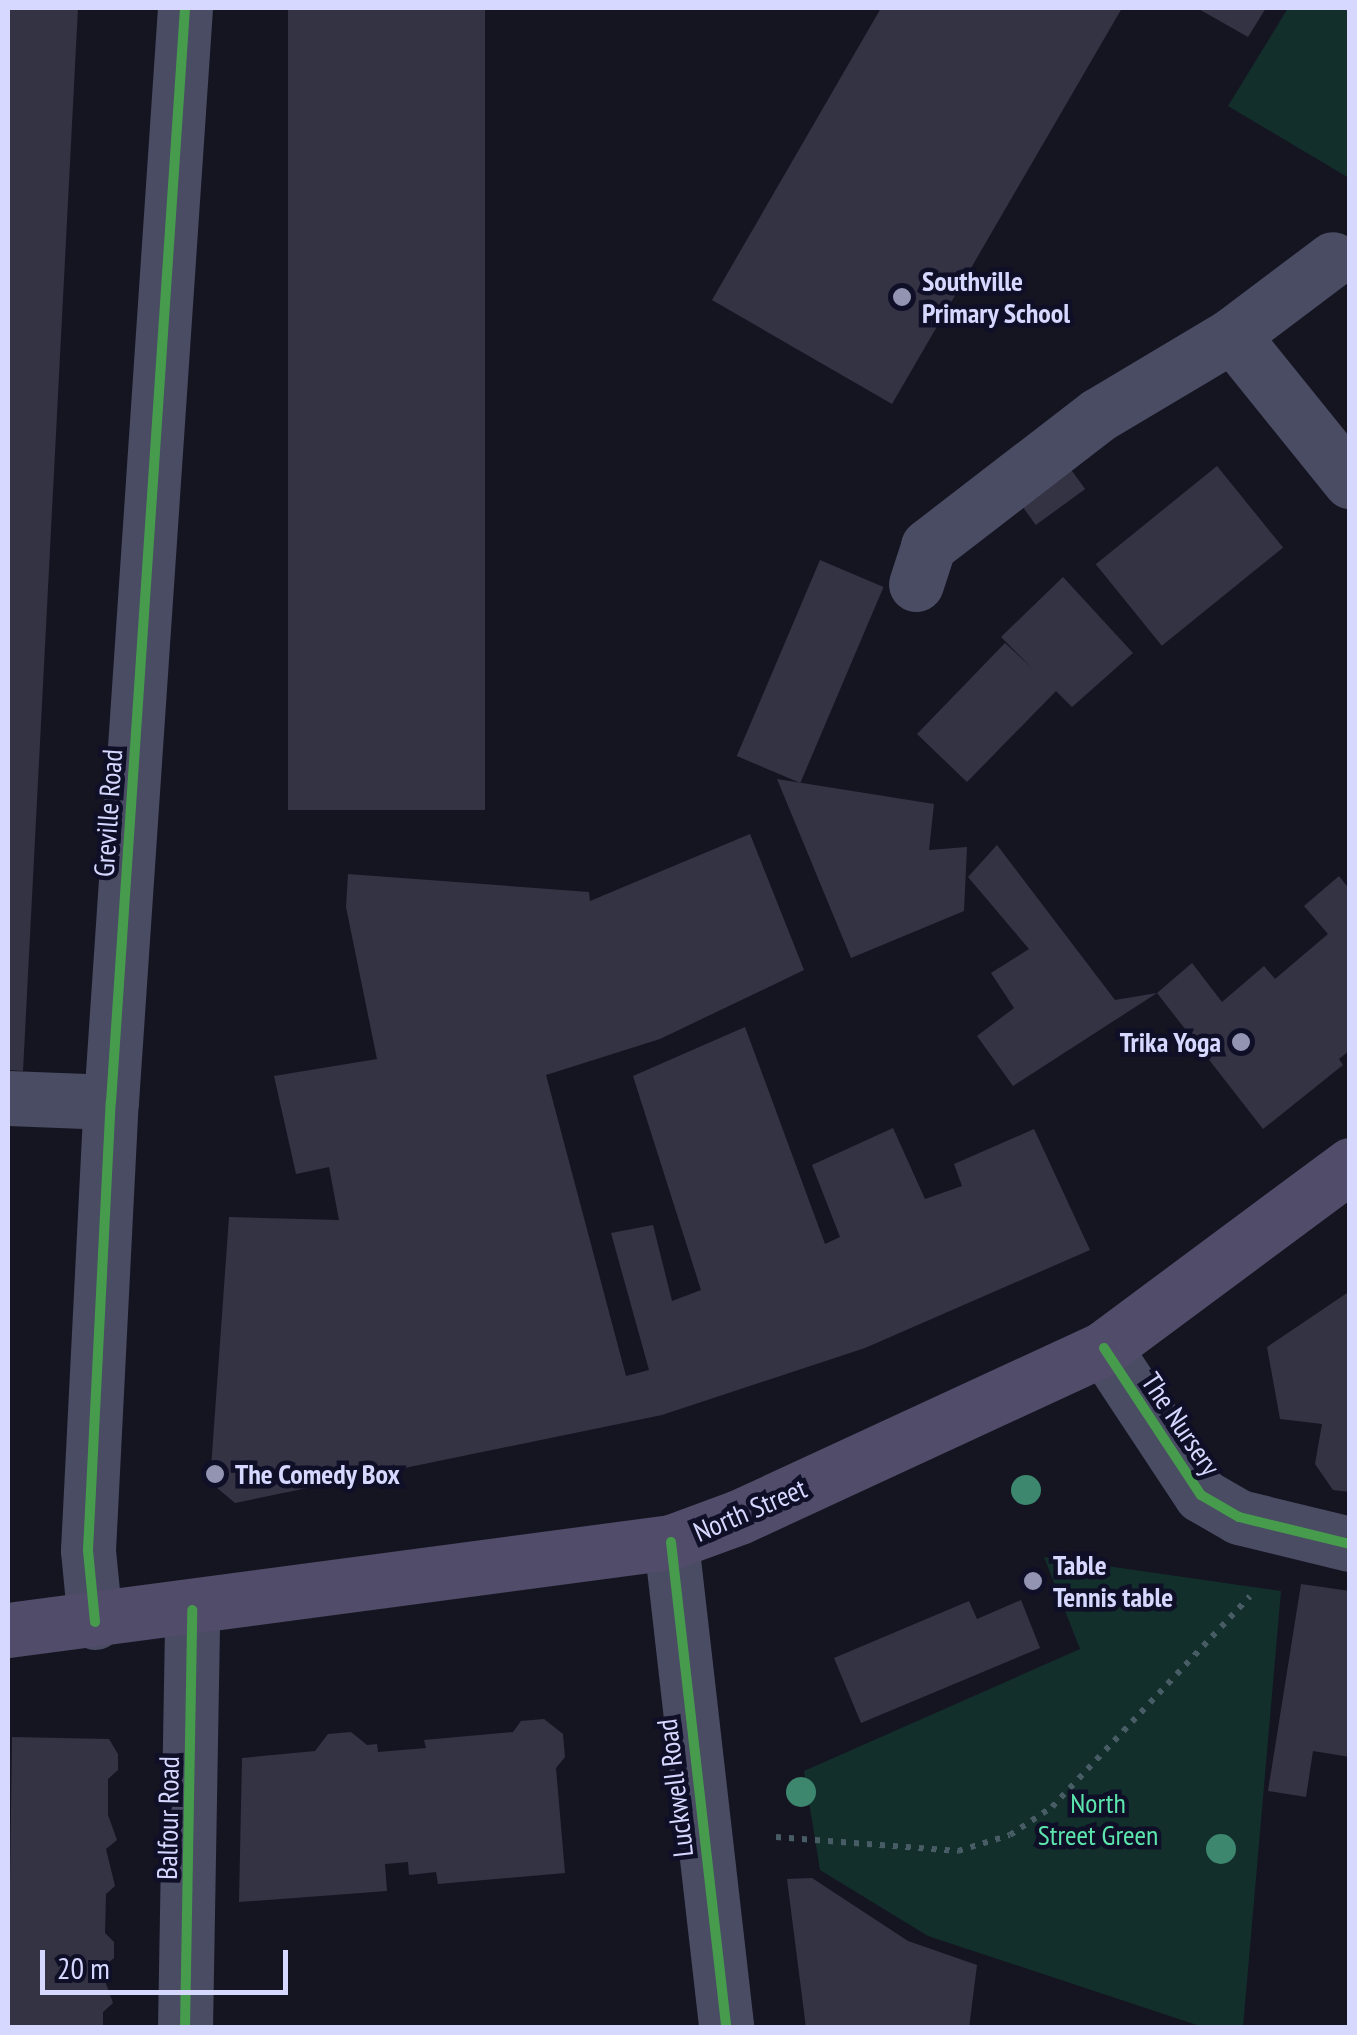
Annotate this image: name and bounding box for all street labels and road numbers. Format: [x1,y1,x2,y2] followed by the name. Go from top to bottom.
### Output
[87,748,129,878] street label: Greville Road
[1135,1366,1227,1482] street label: The Nursery
[688,1471,812,1549] street label: North Street
[650,1717,700,1859] street label: Luckwell Road
[150,1756,186,1880] street label: Balfour Road

